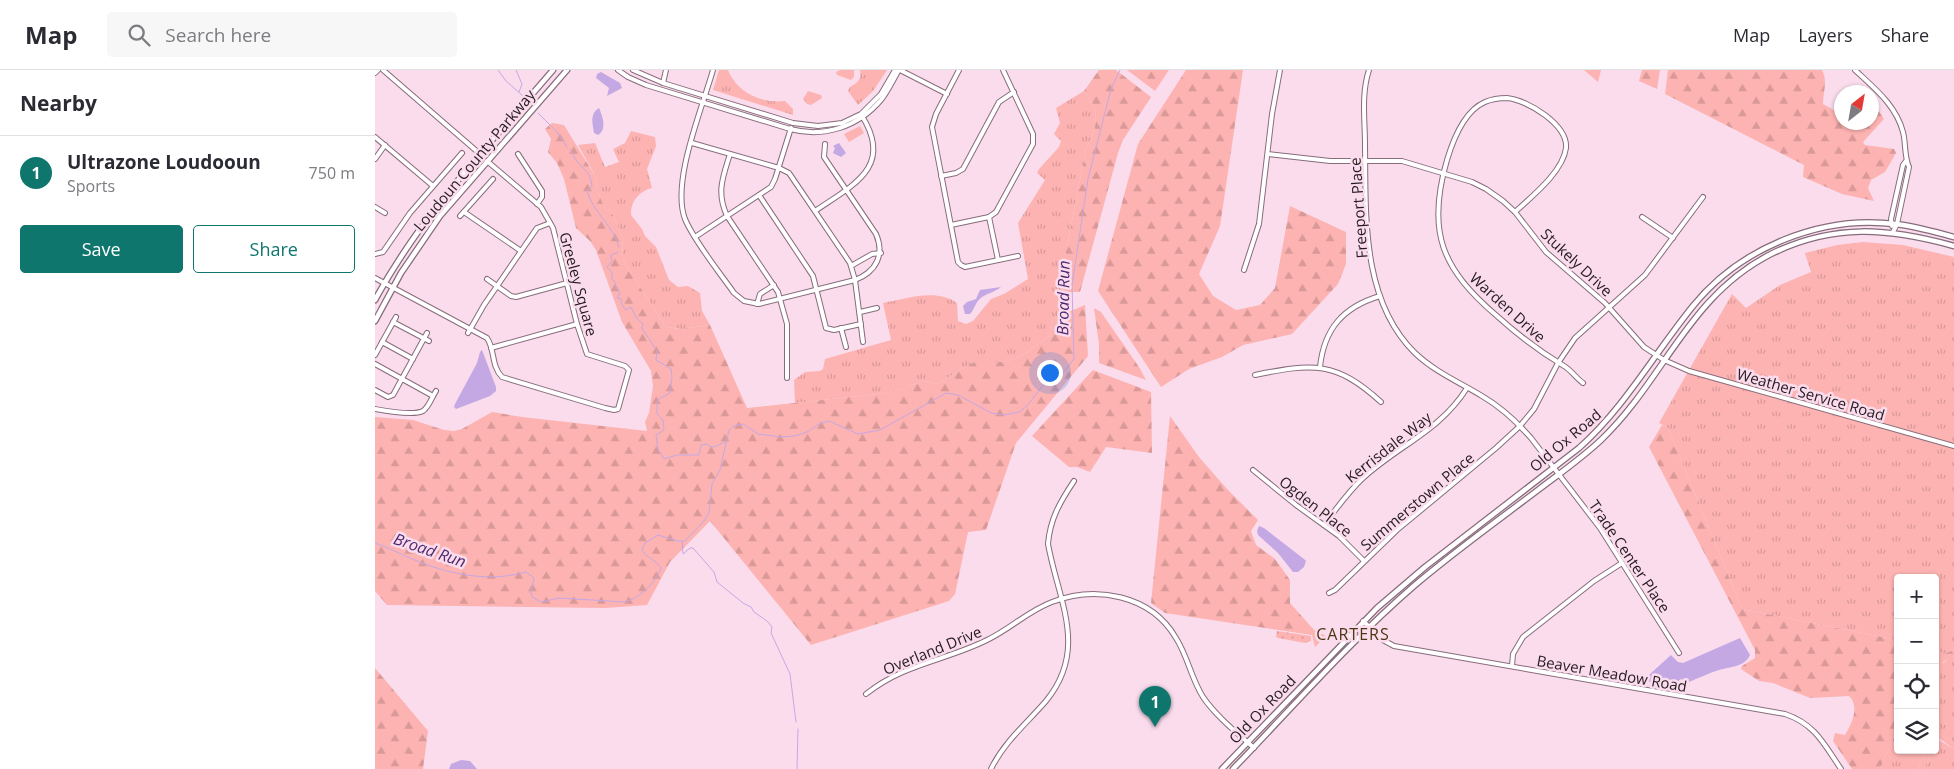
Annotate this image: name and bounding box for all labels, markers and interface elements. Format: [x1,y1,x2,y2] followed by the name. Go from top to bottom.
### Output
[107,12,457,57] search box
[25,18,77,51] text: Map
[125,21,153,49] icon: search
[165,22,271,48] text: Search here
[1733,23,1770,47] text: Map
[1798,23,1853,47] text: Layers
[1881,23,1929,47] text: Share
[409,85,540,235] street label: Loudoun County Parkway
[1834,85,1879,130] north arrow
[20,89,97,117] text: Nearby
[67,149,261,175] text: Ultrazone Loudooun
[1345,157,1371,259] street label: Freeport Place
[31,162,41,184] text: 1
[309,162,355,184] text: 750 m
[67,175,115,197] text: Sports
[1537,224,1617,300] street label: Stukely Drive
[20,225,183,273] button: Save
[193,225,355,273] button: Share
[555,230,603,338] street label: Greeley Square
[1051,260,1075,336] water label: Broad Run
[1466,268,1550,346] street label: Warden Drive
[1037,360,1063,386] your location
[1735,363,1887,425] street label: Weather Service Road
[1525,404,1605,476] street label: Old Ox Road
[1341,407,1436,487] street label: Kerrisdale Way
[1356,447,1478,555] street label: Summerstown Place
[1275,471,1357,541] street label: Ogden Place
[1585,496,1675,616] street label: Trade Center Place
[391,527,469,573] water label: Broad Run
[1894,574,1939,754] map controls
[1894,574,1939,619] button: +
[1894,619,1939,664] button: −
[880,621,984,679] street label: Overland Drive
[1316,623,1390,645] district label: CARTERS
[1535,650,1689,696] street label: Beaver Meadow Road
[1894,664,1939,709] button: locate
[1224,670,1300,748] street label: Old Ox Road
[1139,686,1171,727] pin: 1
[1894,709,1939,754] button: layers

